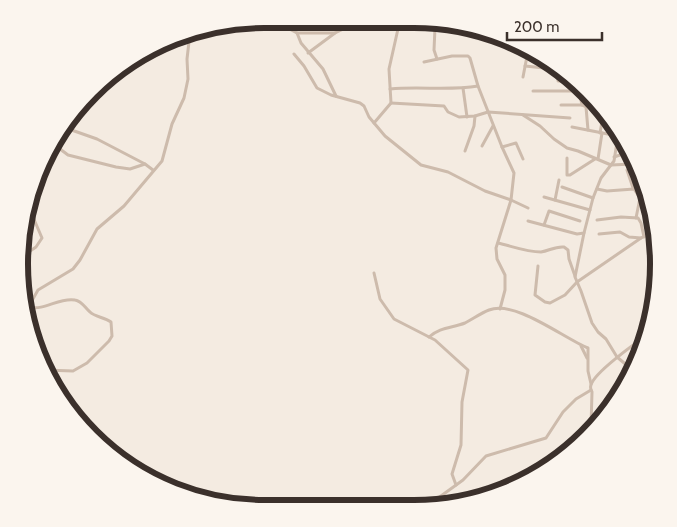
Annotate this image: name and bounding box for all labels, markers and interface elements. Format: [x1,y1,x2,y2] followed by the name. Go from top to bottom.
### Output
[507,10,602,42] scale bar
[514,18,559,36] text: 200 m

